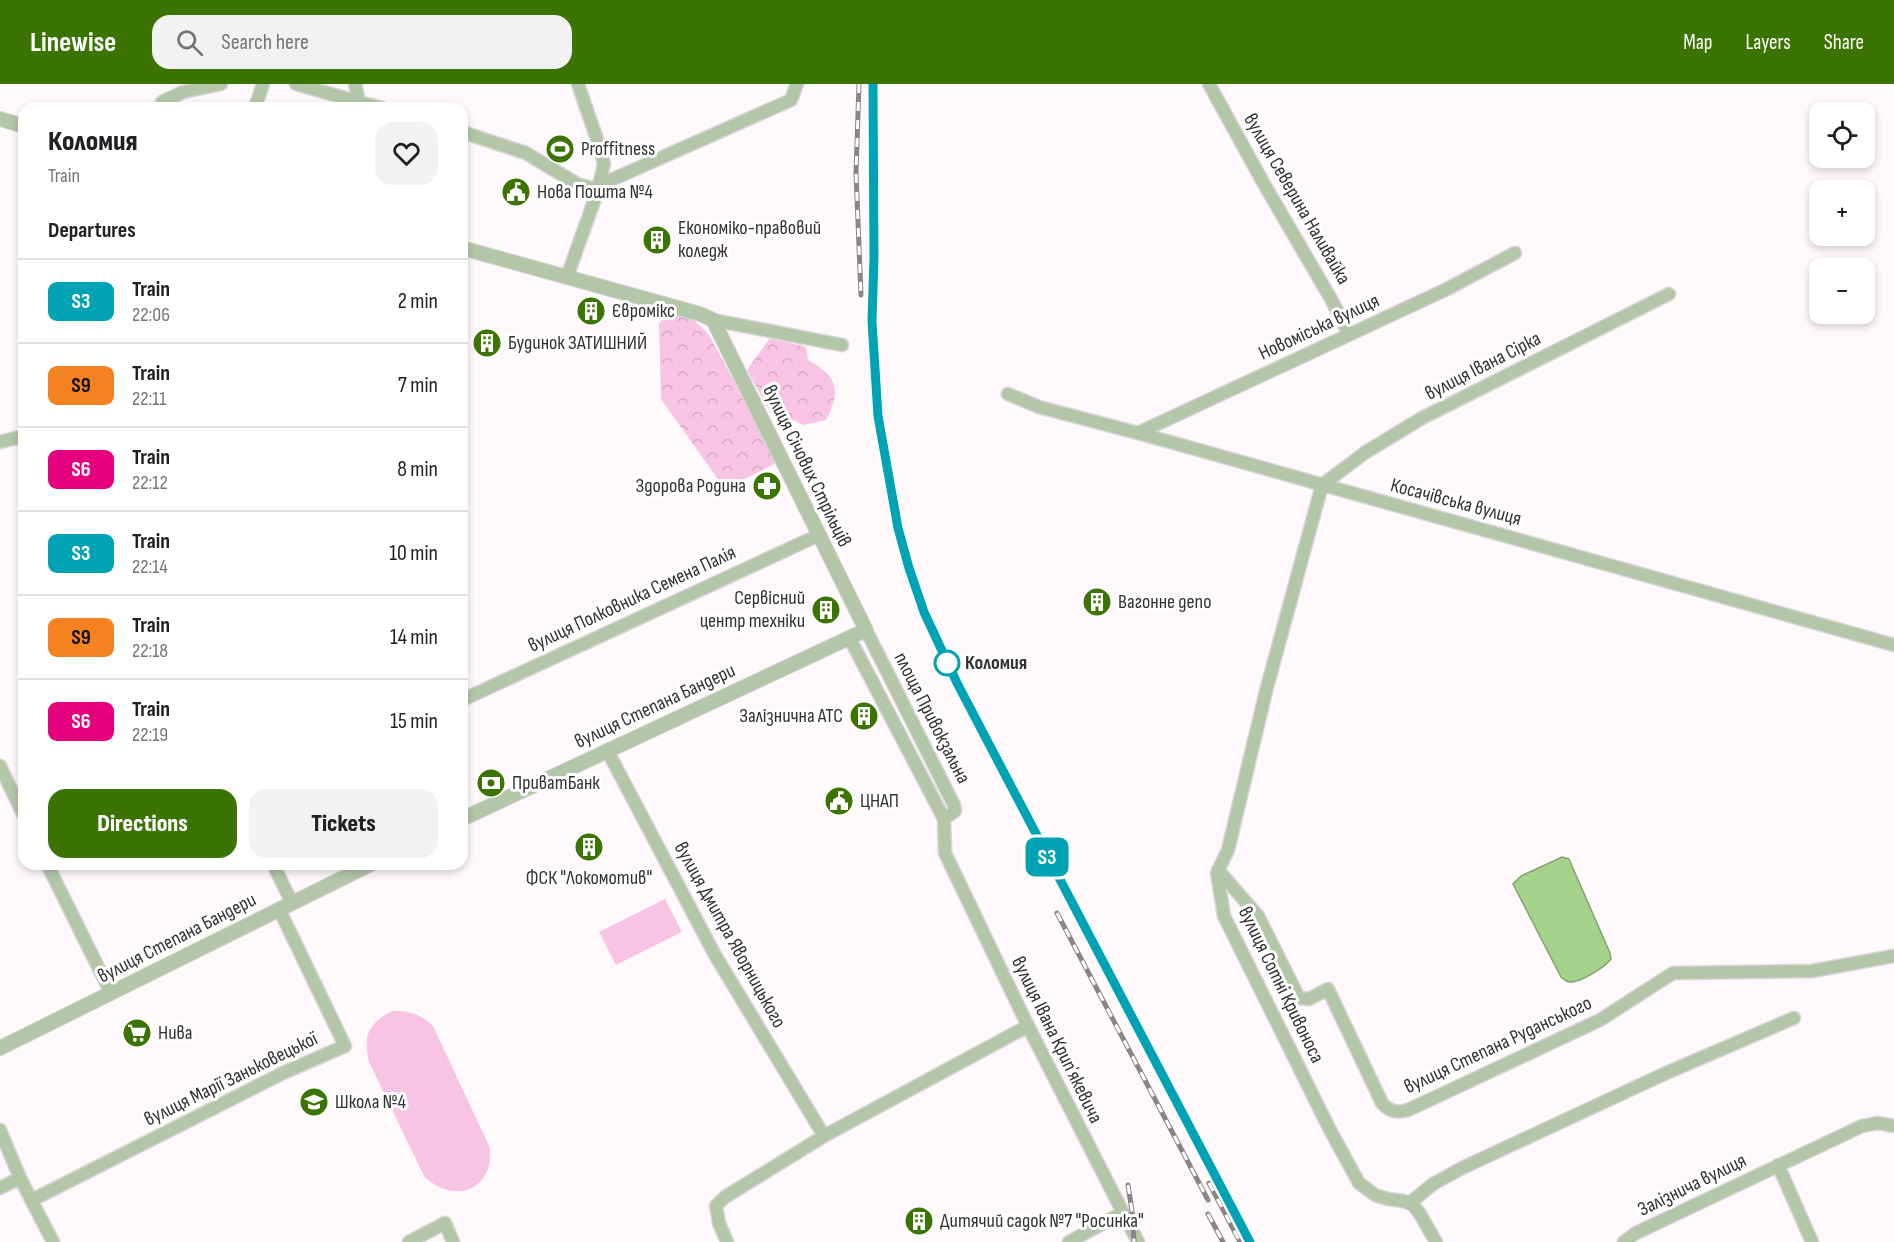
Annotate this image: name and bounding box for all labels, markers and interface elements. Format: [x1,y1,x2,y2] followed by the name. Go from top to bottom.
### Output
[152,15,572,69] search box
[30,26,116,59] text: Linewise
[173,26,206,59] icon: search
[221,29,309,56] text: Search here
[1683,30,1712,55] text: Map
[1745,30,1791,55] text: Layers
[1824,30,1864,55] text: Share
[1809,102,1875,324] map controls
[1809,102,1875,168] button: locate
[1238,109,1356,289] street label: вулиця Северина Наливайка
[375,122,438,185] button: heart
[48,125,138,158] text: Коломия
[544,133,576,165] sports icon: Proffitness
[581,137,655,161] place label: Proffitness
[48,164,80,188] text: Train
[500,176,532,208] public building icon: Нова Пошта №4
[537,180,653,204] place label: Нова Пошта №4
[1809,180,1875,246] button: +
[678,216,821,263] place label: Економіко-правовий коледж
[48,217,136,244] text: Departures
[641,224,673,256] building icon: Економіко-правовий коледж
[1809,258,1875,324] button: −
[132,276,170,303] text: Train
[398,288,438,315] text: 2 min
[72,289,90,314] text: S3
[1255,289,1383,365] street label: Новоміська вулиця
[575,295,607,327] building icon: Євромікс
[612,299,675,323] place label: Євромікс
[132,303,170,327] text: 22:06
[471,327,503,359] building icon: Будинок ЗАТИШНИЙ
[1421,327,1545,405] street label: вулиця Івана Сірка
[508,331,647,355] place label: Будинок ЗАТИШНИЙ
[132,360,170,387] text: Train
[398,372,438,399] text: 7 min
[71,373,91,398] text: S9
[757,381,857,551] street label: вулиця Січових Стрільців
[132,387,166,411] text: 22:11
[132,444,170,471] text: Train
[397,456,438,483] text: 8 min
[71,457,91,482] text: S6
[751,470,783,502] pharmacy icon: Здорова Родина
[132,471,168,495] text: 22:12
[1388,473,1524,531] street label: Косачівська вулиця
[635,474,746,498] place label: Здорова Родина
[132,528,170,555] text: Train
[389,540,438,567] text: 10 min
[524,540,740,658] street label: вулиця Полковника Семена Палія
[72,541,90,566] text: S3
[132,555,168,579] text: 22:14
[700,586,805,633] place label: Сервісний центр техніки
[1081,586,1113,618] building icon: Вагонне депо
[1118,590,1211,614] place label: Вагонне депо
[810,594,842,626] building icon: Сервісний центр техніки
[132,612,170,639] text: Train
[390,624,438,651] text: 14 min
[71,625,91,650] text: S9
[132,639,168,663] text: 22:18
[889,648,975,788] street label: площа Привокзальна
[934,650,960,676] marker: Коломия
[965,651,1027,675] place label: Коломия
[571,658,739,754] street label: вулиця Степана Бандери
[132,696,170,723] text: Train
[848,700,880,732] building icon: Залізнична АТС
[739,704,843,728] place label: Залізнична АТС
[390,708,438,735] text: 15 min
[71,709,91,734] text: S6
[132,723,168,747] text: 22:19
[475,767,507,799] bank icon: ПриватБанк
[512,771,600,795] place label: ПриватБанк
[823,785,855,817] public building icon: ЦНАП
[48,789,237,858] button: Directions
[249,789,438,858] button: Tickets
[860,789,899,813] place label: ЦНАП
[573,831,605,863] building icon: ФСК "Локомотив"
[669,838,791,1032] street label: вулиця Дмитра Яворницького
[1020,838,1074,876] line badge: S3
[1038,845,1056,870] text: S3
[526,866,652,890] place label: ФСК "Локомотив"
[94,888,260,988] street label: вулиця Степана Бандери
[1233,903,1329,1067] street label: вулиця Сотні Кривоноса
[1006,953,1108,1127] street label: вулиця Івана Крипʼякевича
[1400,991,1596,1099] street label: вулиця Степана Руданського
[121,1017,153,1049] supermarket icon: Нива
[158,1021,193,1045] place label: Нива
[140,1026,323,1131] street label: вулиця Марії Заньковецької
[298,1086,330,1118] school or university icon: Школа №4
[335,1090,406,1114] place label: Школа №4
[1634,1148,1750,1222] street label: Залізнича вулиця
[903,1205,935,1237] building icon: Дитячий садок №7 "Росинка"
[940,1209,1144,1233] place label: Дитячий садок №7 "Росинка"

